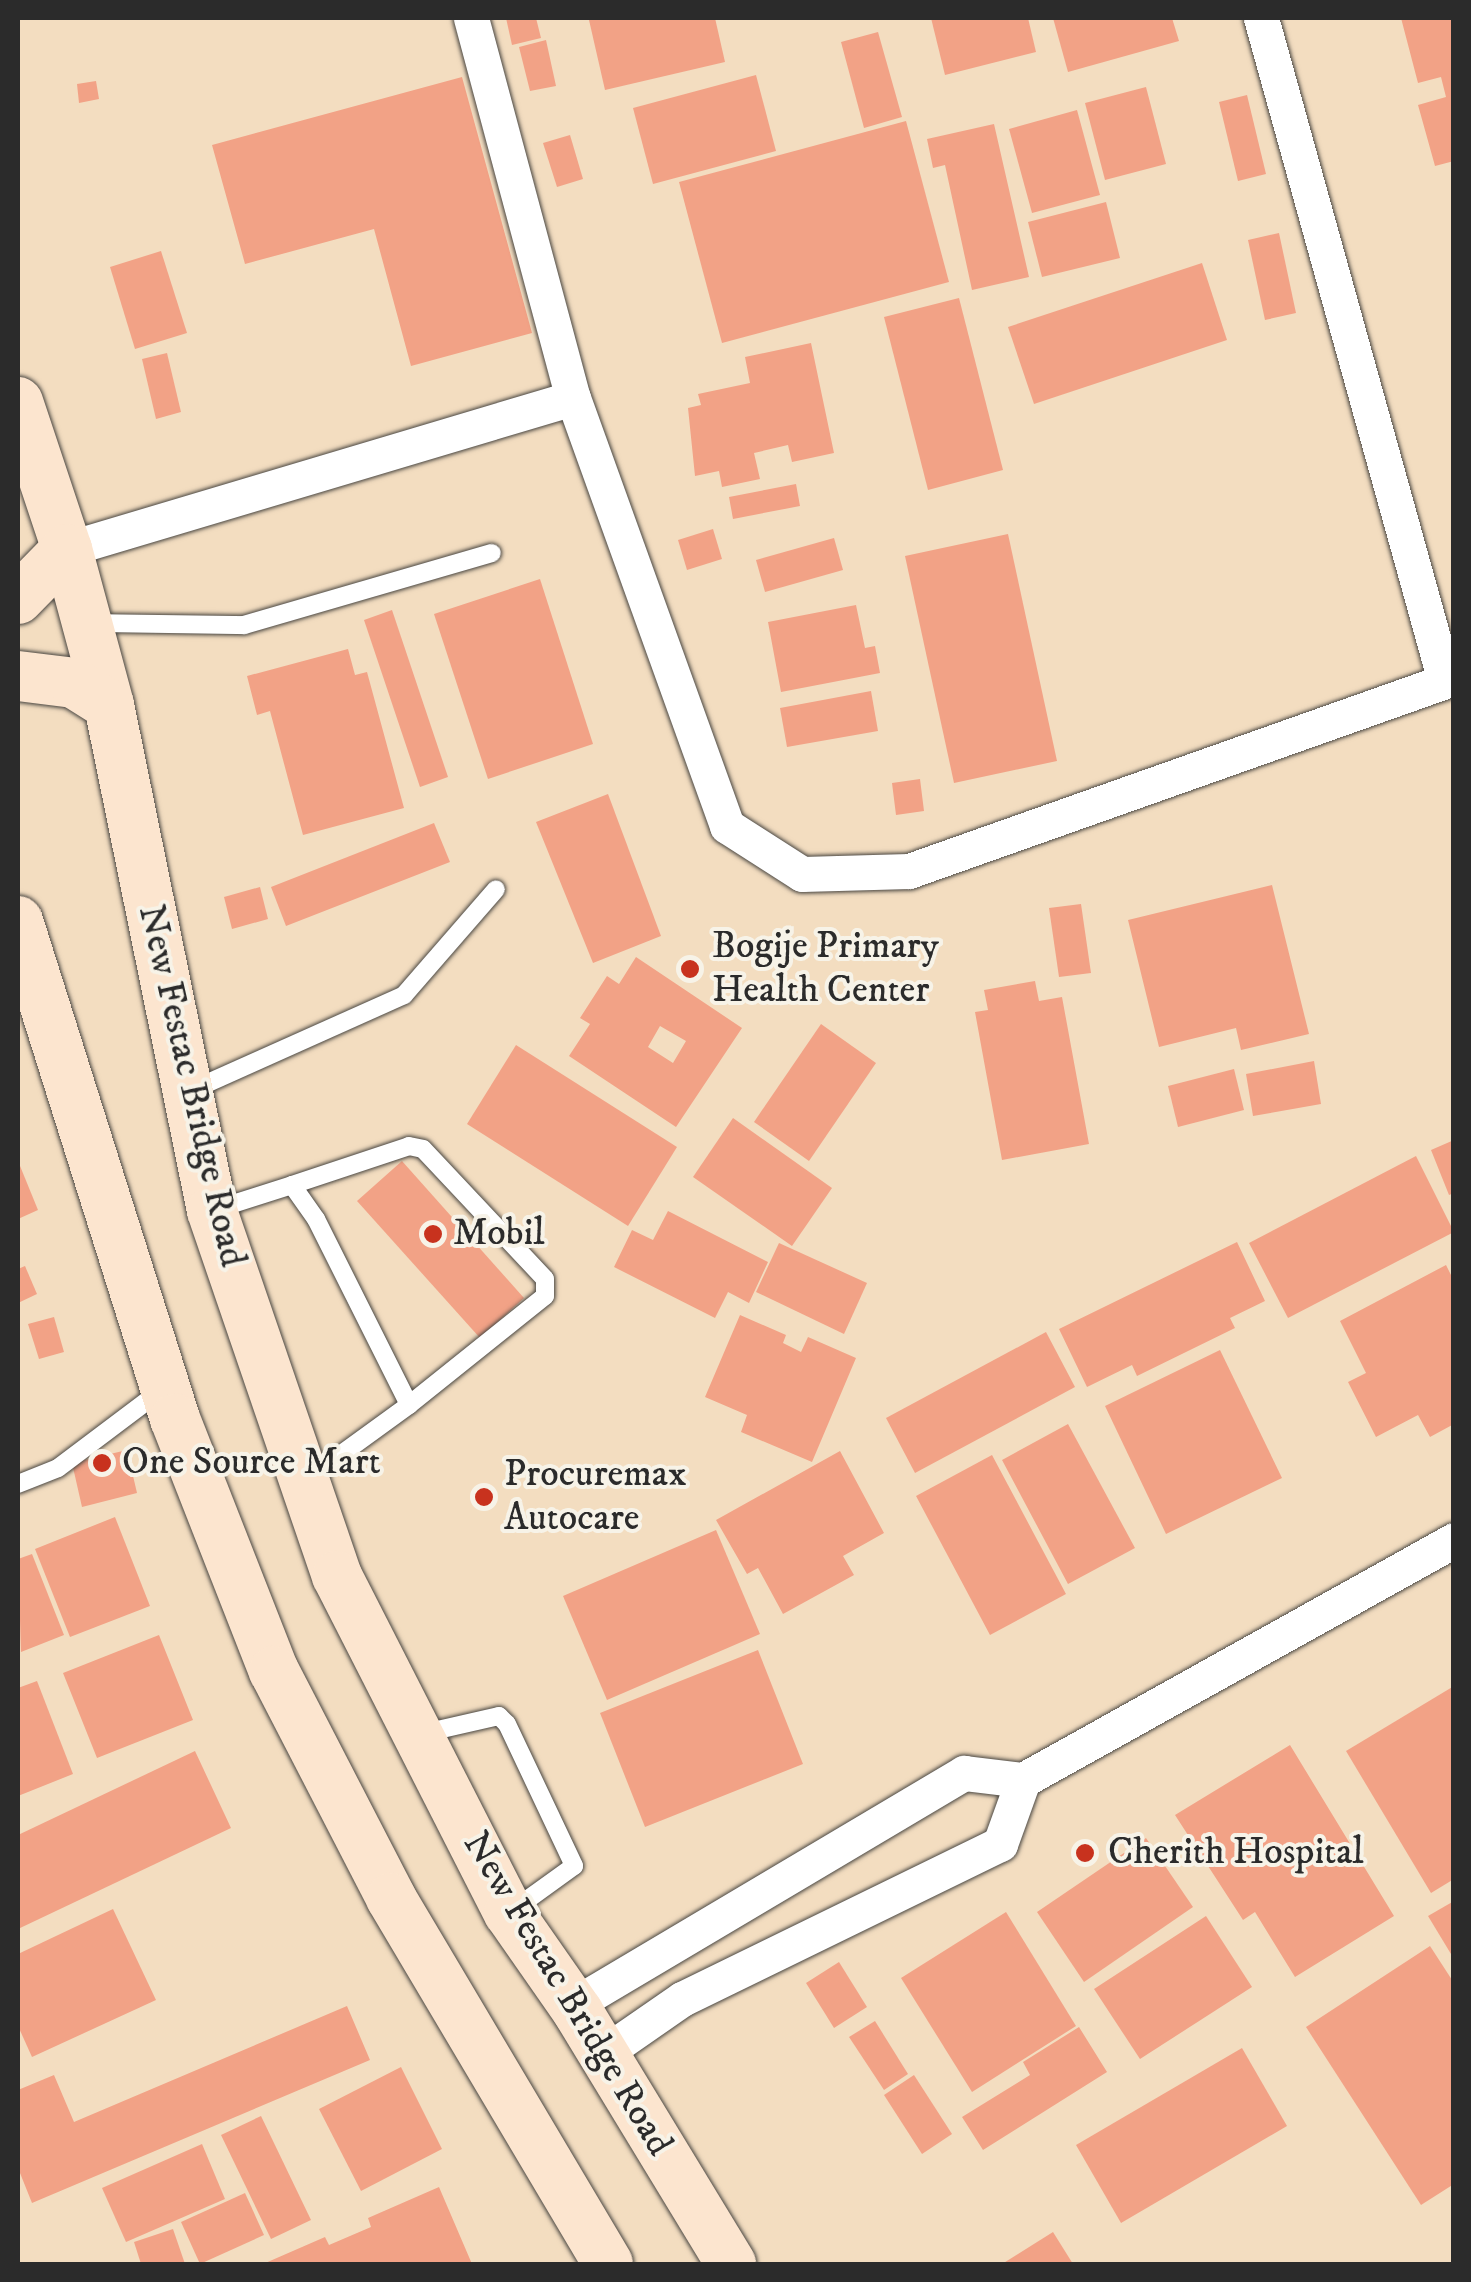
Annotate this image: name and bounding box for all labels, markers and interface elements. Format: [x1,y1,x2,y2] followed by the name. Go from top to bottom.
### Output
[127,901,255,1271] street label: New Festac Bridge Road
[712,924,939,1014] place label: Bogije Primary Health Center
[677,956,703,982] marker: Bogije Primary Health Center
[453,1211,545,1257] place label: Mobil
[422,1223,444,1245] marker: Mobil
[122,1440,381,1486] place label: One Source Mart
[91,1452,113,1474] marker: One Source Mart
[504,1452,687,1542] place label: Procuremax Autocare
[473,1486,495,1508] marker: Procuremax Autocare
[452,1824,682,2164] street label: New Festac Bridge Road
[1108,1830,1364,1876] place label: Cherith Hospital
[1072,1840,1098,1866] marker: Cherith Hospital

